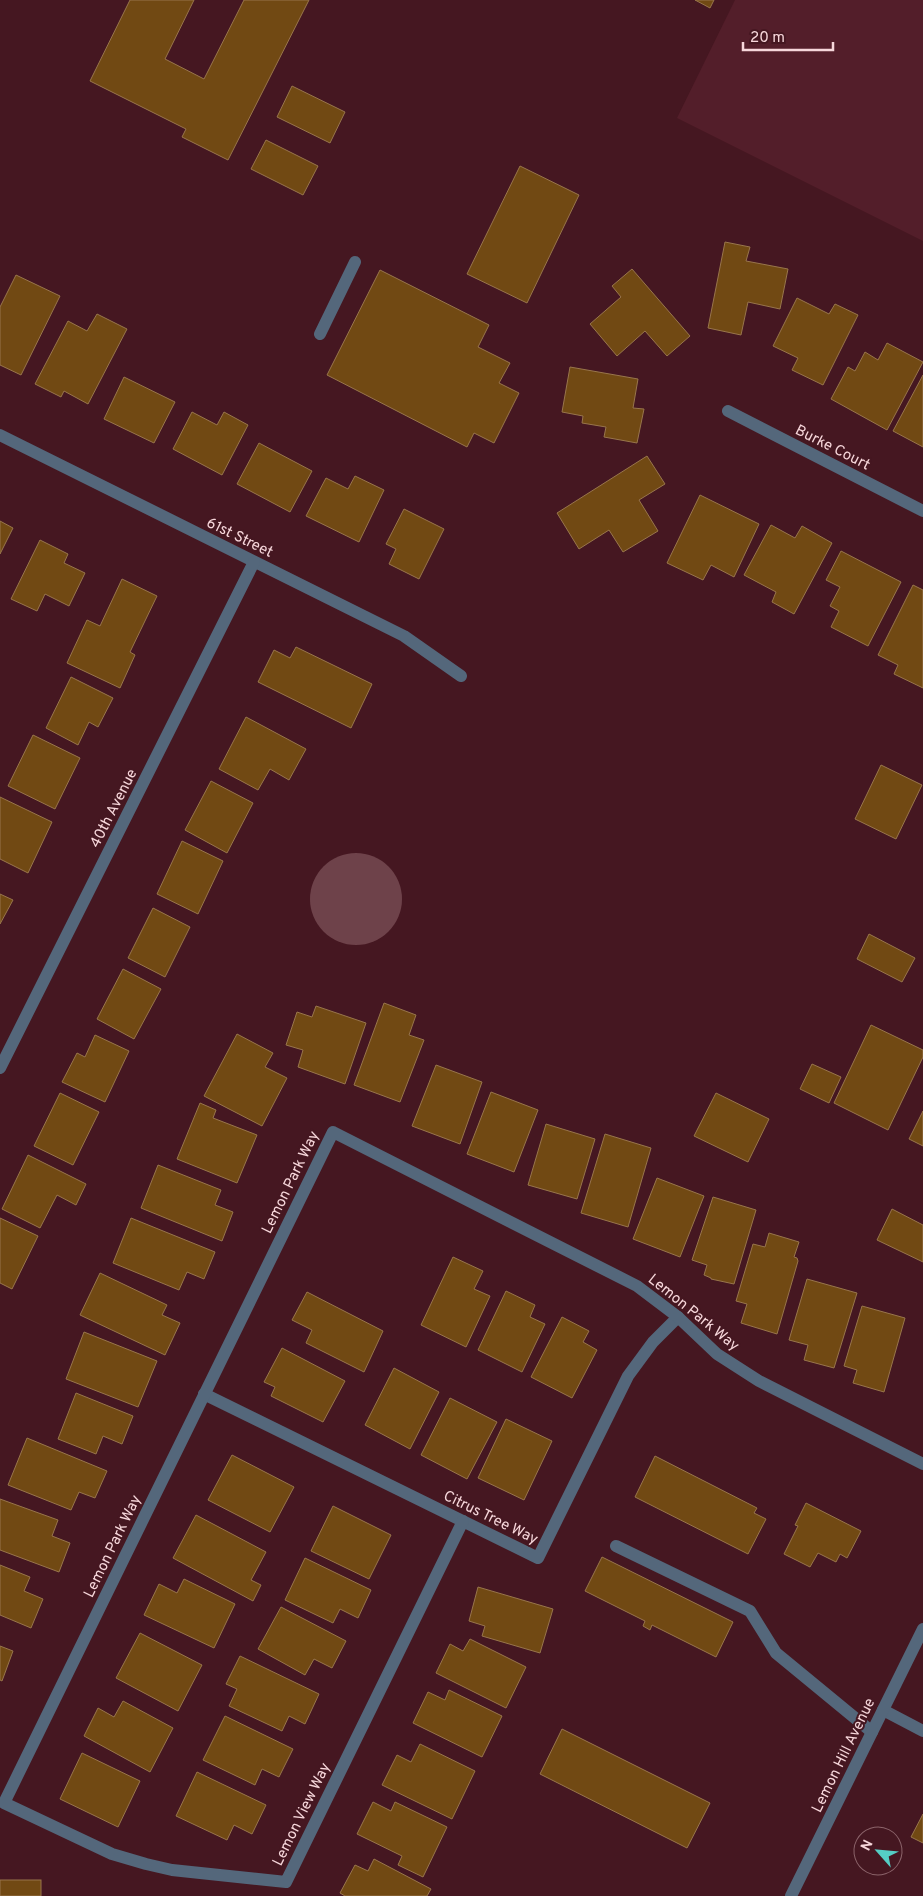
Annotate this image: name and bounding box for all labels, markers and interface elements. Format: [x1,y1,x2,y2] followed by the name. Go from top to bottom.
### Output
[743,20,833,52] scale bar
[750,29,785,48] text: 20 m
[792,421,873,475] street label: Burke Court
[203,514,276,563] street label: 61st Street
[86,766,142,851] street label: 40th Avenue
[258,1128,324,1237] street label: Lemon Park Way
[644,1271,743,1356] street label: Lemon Park Way
[440,1487,541,1550] street label: Citrus Tree Way
[80,1492,146,1601] street label: Lemon Park Way
[808,1695,880,1816] street label: Lemon Hill Avenue
[269,1760,336,1869] street label: Lemon View Way
[853,1826,903,1876] north arrow
[858,1837,878,1854] text: N

